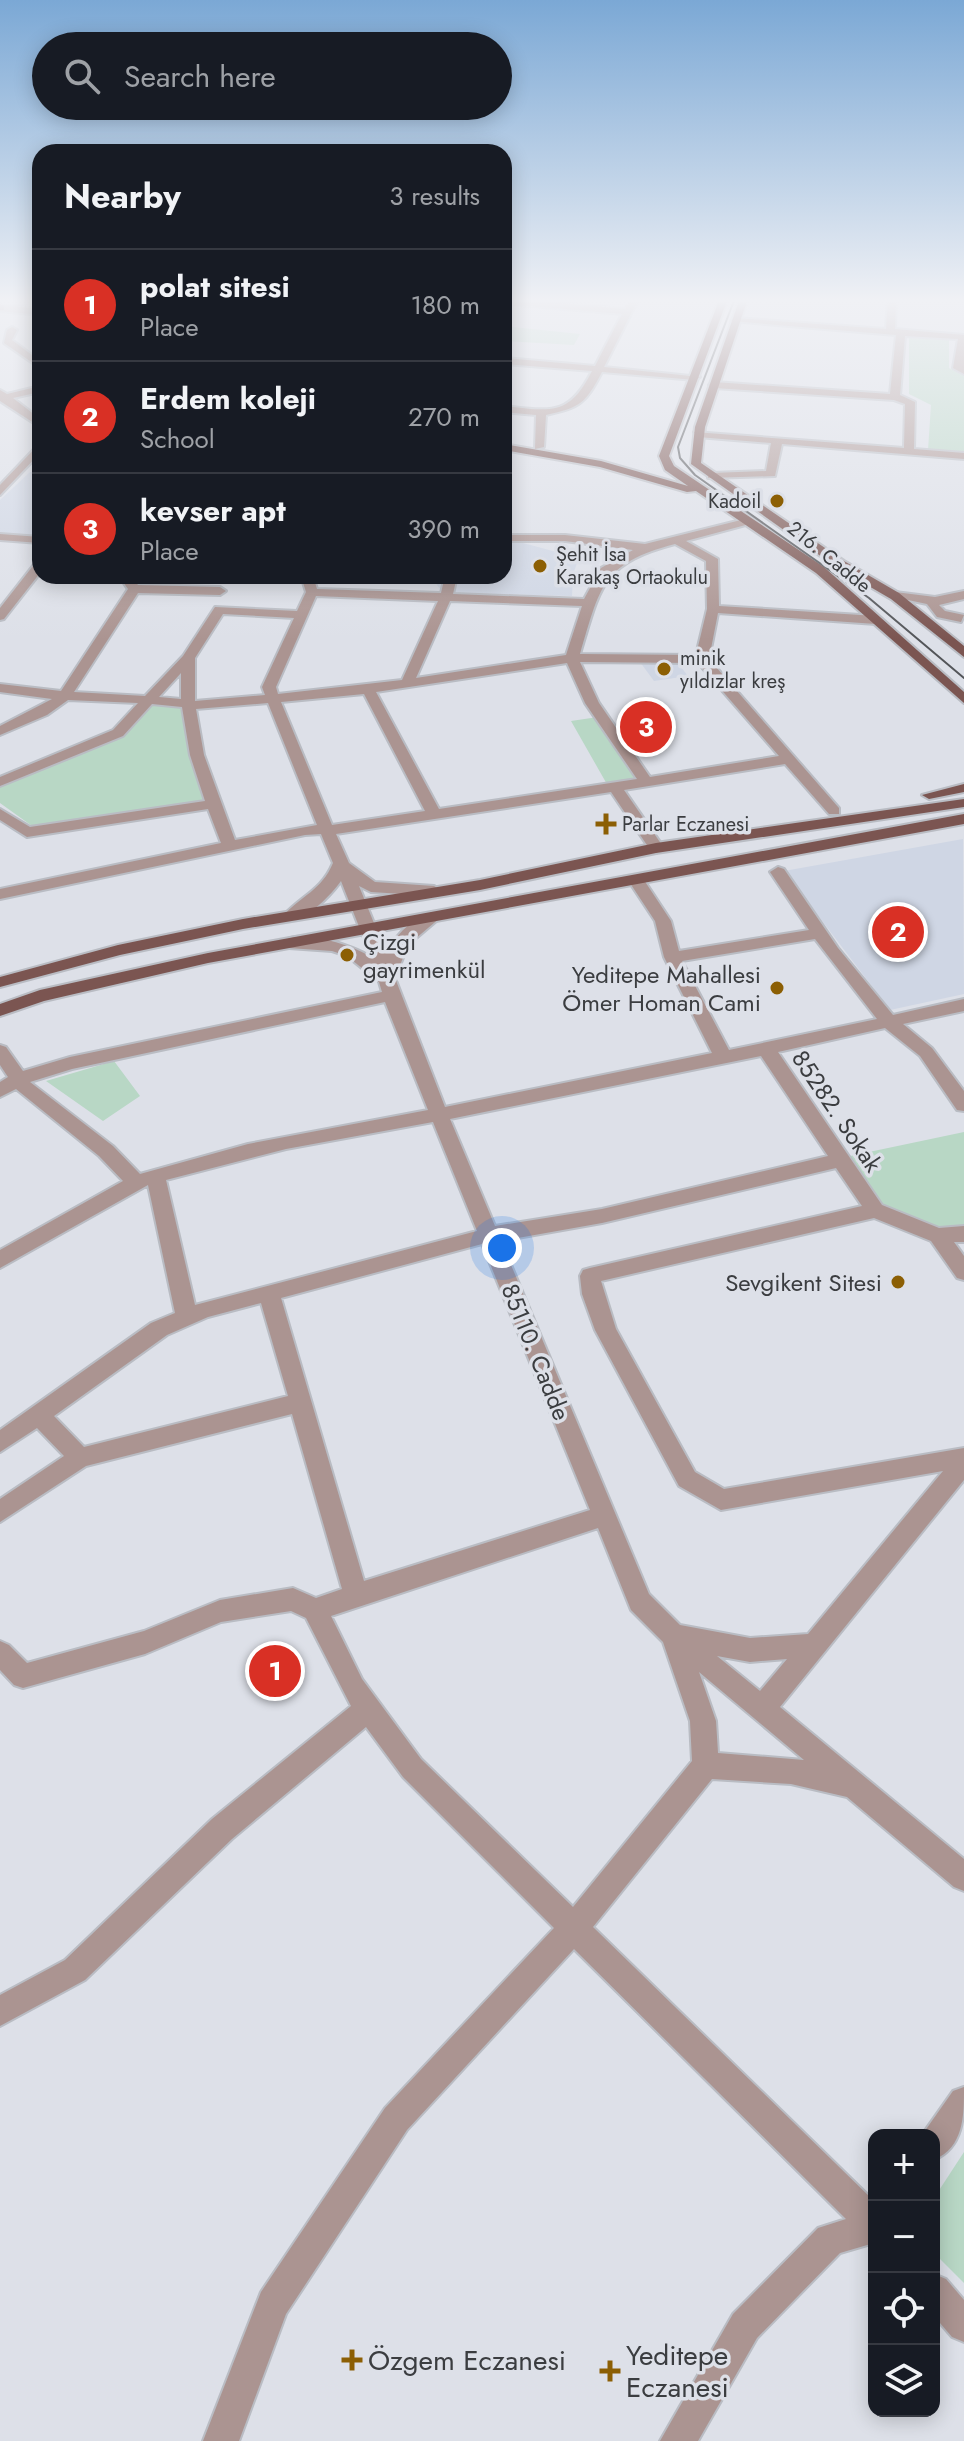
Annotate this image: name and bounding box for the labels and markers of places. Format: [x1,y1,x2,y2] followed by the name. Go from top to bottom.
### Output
[708,487,761,516] place label: Kadoil
[768,492,786,510] marker: Kadoil
[556,540,708,592] place label: Şehit İsa Karakaş Ortaokulu
[531,557,549,575] marker: Şehit İsa Karakaş Ortaokulu
[680,644,785,696] place label: minik yıldızlar kreş
[655,660,673,678] marker: minik yıldızlar kreş
[620,697,672,757] pin: 3
[622,810,749,839] place label: Parlar Eczanesi
[597,815,615,833] marker: Parlar Eczanesi
[872,902,924,962] pin: 2
[363,924,486,987] place label: Çizgi gayrimenkül
[338,946,356,964] marker: Çizgi gayrimenkül
[562,957,761,1020] place label: Yeditepe Mahallesi Ömer Homan Cami
[768,979,786,997] marker: Yeditepe Mahallesi Ömer Homan Cami
[725,1265,882,1300] place label: Sevgikent Sitesi
[889,1273,907,1291] marker: Sevgikent Sitesi
[249,1641,301,1701] pin: 1
[626,2335,729,2408] place label: Yeditepe Eczanesi
[368,2340,566,2381] place label: Özgem Eczanesi
[343,2351,361,2369] marker: Özgem Eczanesi
[601,2362,619,2380] marker: Yeditepe Eczanesi

